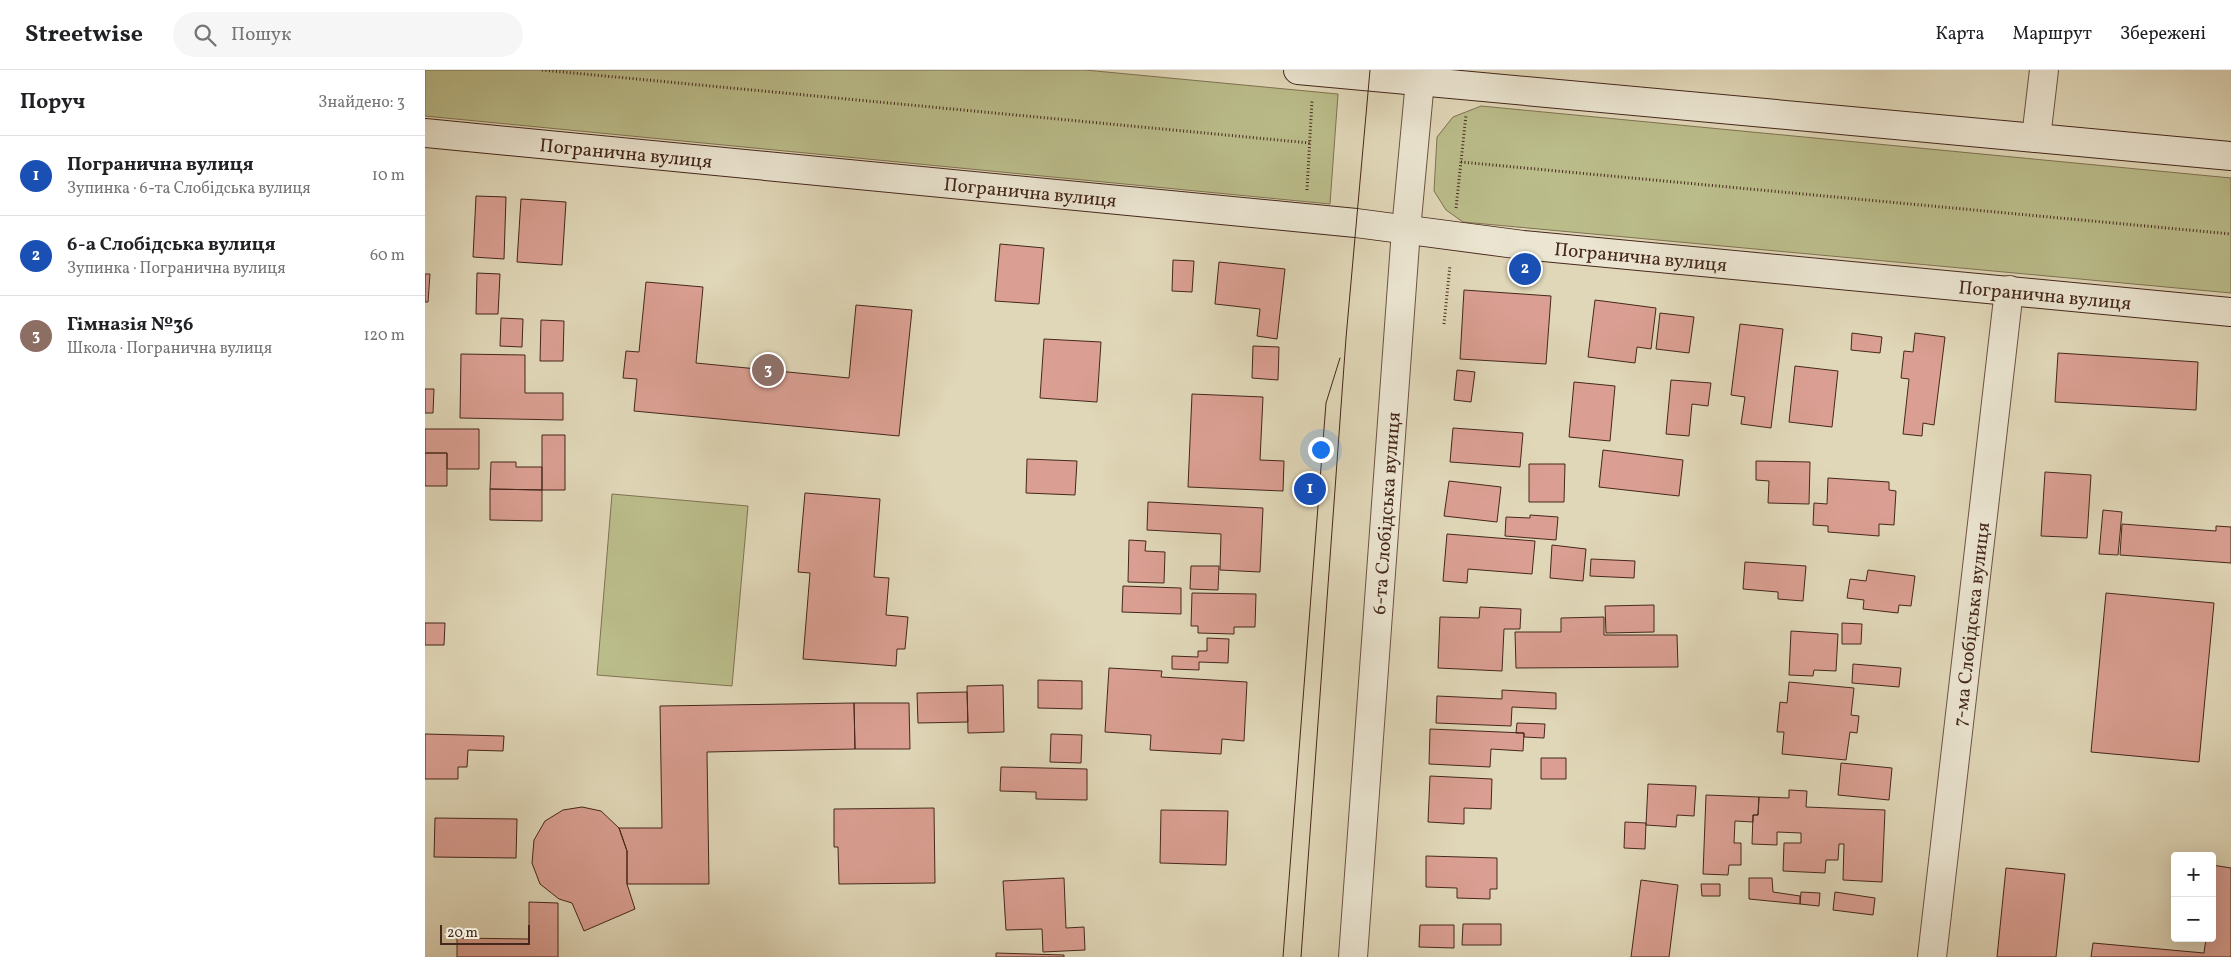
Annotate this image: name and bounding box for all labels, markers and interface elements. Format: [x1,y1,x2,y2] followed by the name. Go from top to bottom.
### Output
[173,12,523,57] search box
[25,18,143,52] text: Streetwise
[191,21,219,49] icon: search
[231,22,291,48] text: Пошук
[1936,22,1984,47] text: Карта
[2012,22,2092,47] text: Маршрут
[2120,22,2206,47] text: Збережені
[20,88,85,117] text: Поруч
[318,92,405,114] text: Знайдено: 3
[538,133,713,176] street label: Погранична вулиця
[67,152,254,178] text: Погранична вулиця
[33,165,39,187] text: 1
[372,165,405,187] text: 10 m
[942,172,1118,215] street label: Погранична вулиця
[67,178,311,200] text: Зупинка · 6-та Слобідська вулиця
[67,232,276,258] text: 6-а Слобідська вулиця
[1553,237,1728,279] street label: Погранична вулиця
[32,245,40,267] text: 2
[370,245,405,267] text: 60 m
[1509,250,1541,288] pin: 2
[67,258,286,280] text: Зупинка · Погранична вулиця
[1957,275,2132,317] street label: Погранична вулиця
[67,312,193,338] text: Гімназія №36
[32,325,40,347] text: 3
[363,325,405,347] text: 120 m
[67,338,272,360] text: Школа · Погранична вулиця
[752,351,784,389] pin: 3
[1367,411,1408,616] street label: 6-та Слобідська вулиця
[1308,437,1334,463] your location
[1294,470,1326,508] pin: 1
[1948,521,1997,728] street label: 7-ма Слобідська вулиця
[2171,852,2216,942] map controls
[2171,852,2216,897] button: +
[2171,897,2216,942] button: −
[440,922,530,945] scale bar
[447,924,478,943] text: 20 m

